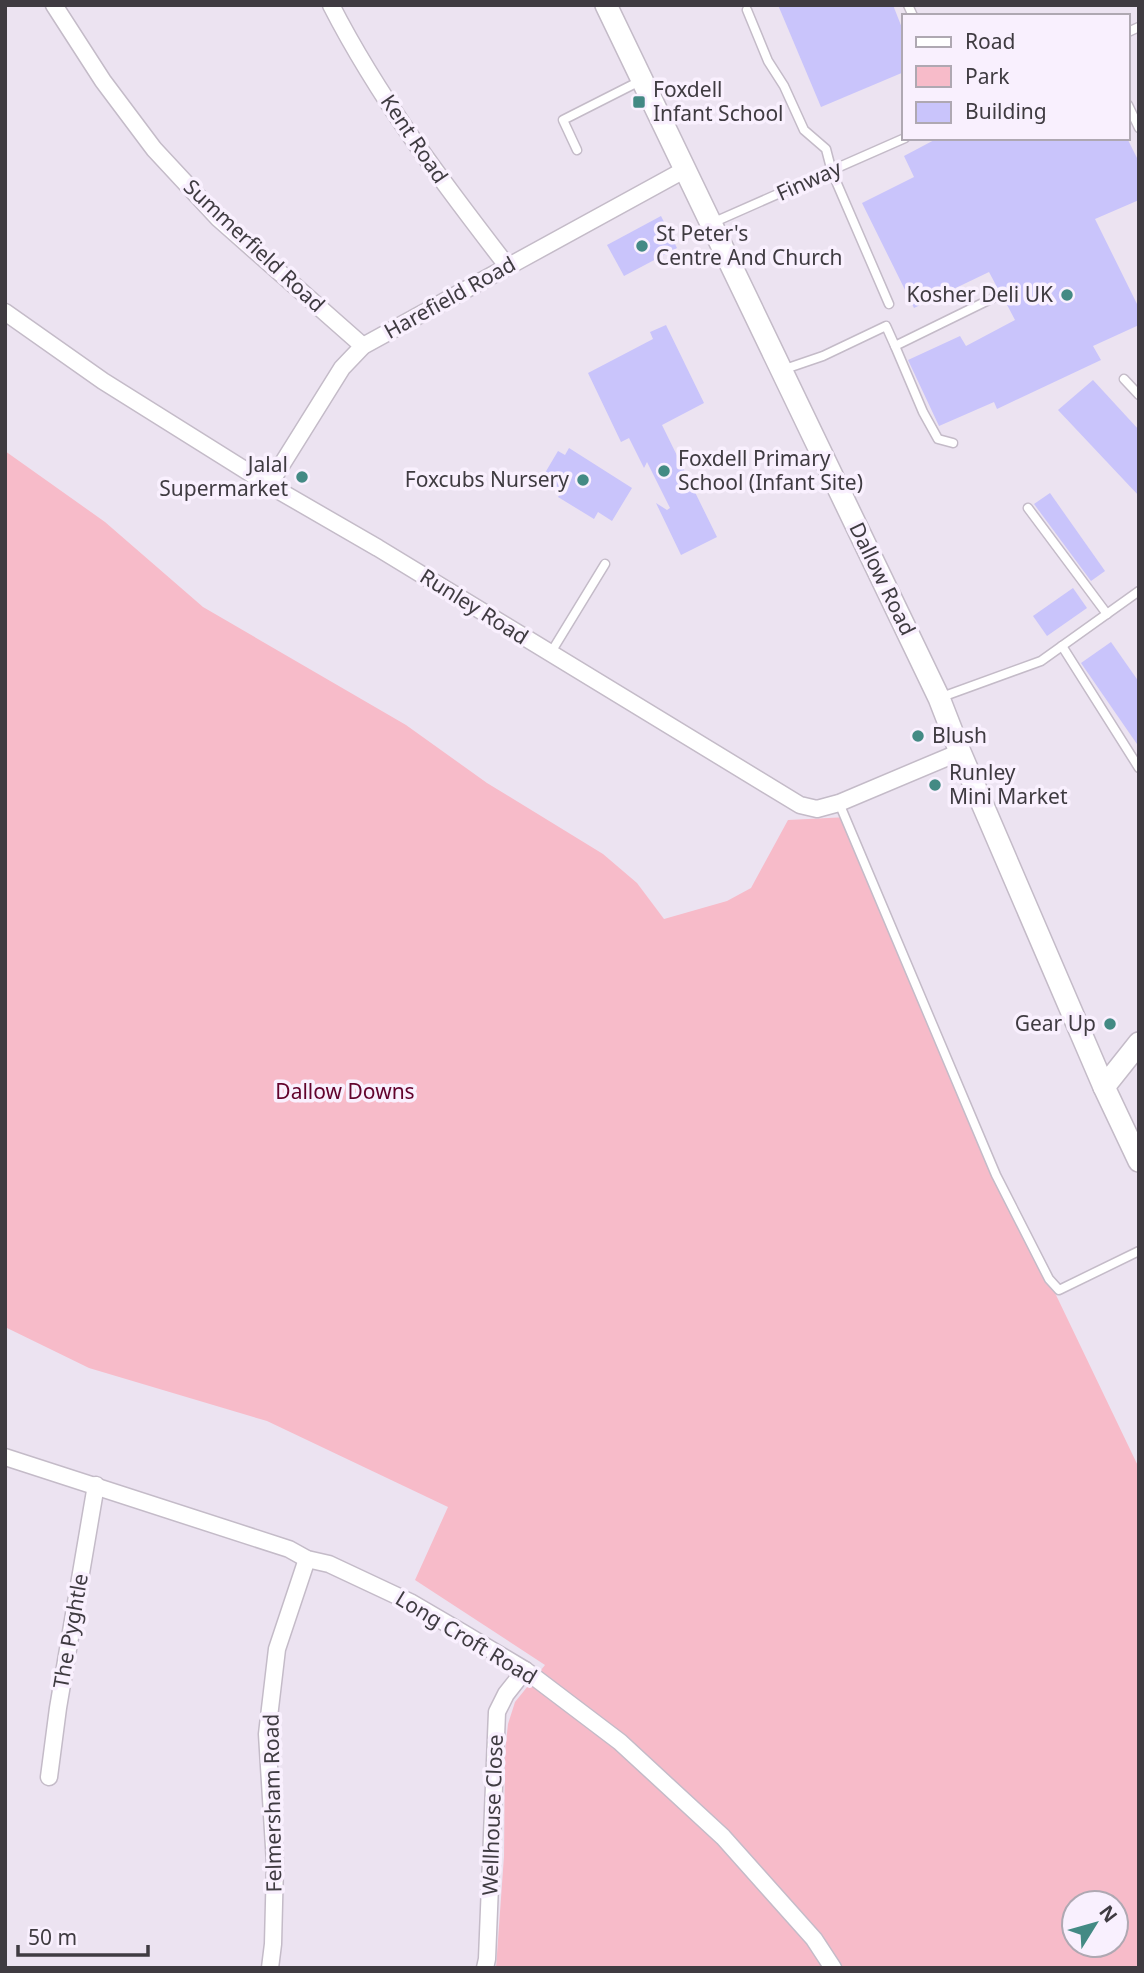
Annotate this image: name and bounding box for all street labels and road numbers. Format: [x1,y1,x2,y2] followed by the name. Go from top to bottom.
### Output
[375,89,455,188] street label: Kent Road
[772,153,846,207] street label: Finway
[178,173,331,318] street label: Summerfield Road
[379,249,520,345] street label: Harefield Road
[843,517,922,640] street label: Dallow Road
[415,562,534,650] street label: Runley Road
[46,1571,94,1690] street label: The Pyghtle
[391,1584,542,1690] street label: Long Croft Road
[256,1713,288,1893] street label: Felmersham Road
[475,1734,509,1896] street label: Wellhouse Close

